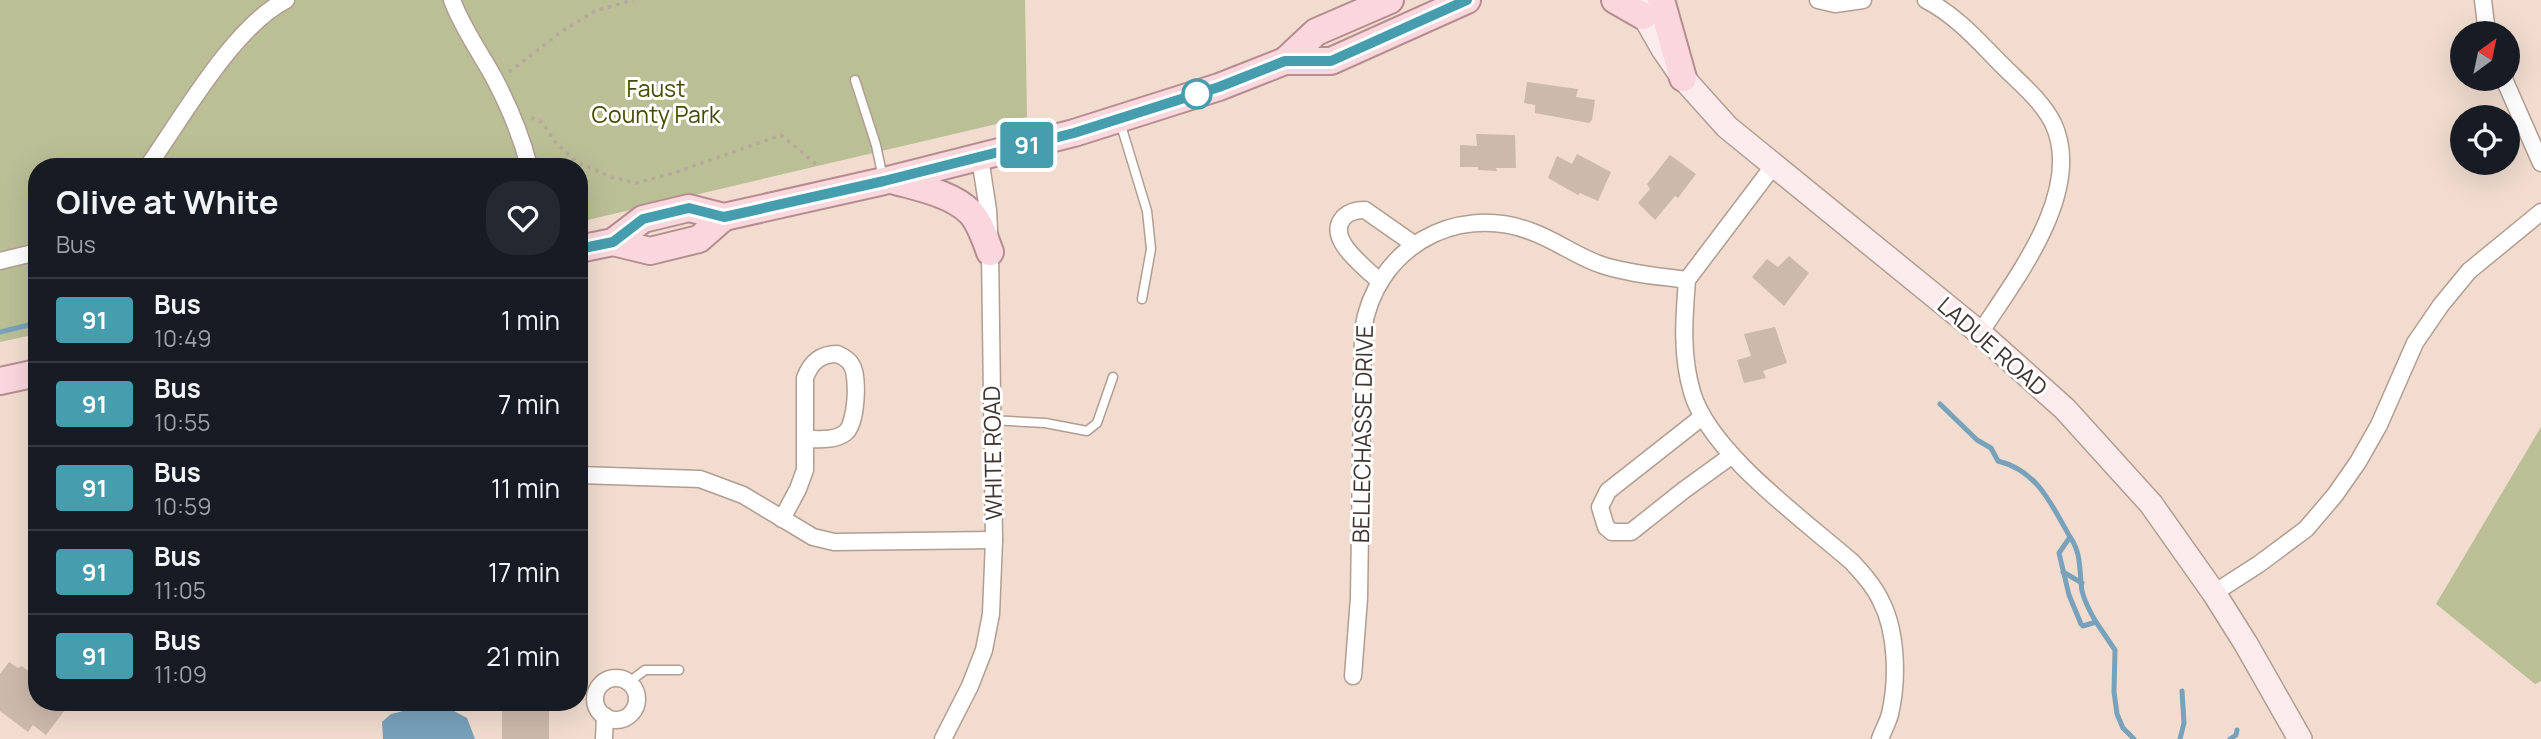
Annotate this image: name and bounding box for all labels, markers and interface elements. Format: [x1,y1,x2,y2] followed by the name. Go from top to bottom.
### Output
[2450,21,2520,91] north arrow
[2450,21,2520,175] map controls
[592,72,721,130] park label: Faust County Park
[1182,79,1212,109] unlabelled marker
[2450,105,2520,175] button: locate
[996,122,1058,168] line badge: 91
[1014,128,1040,161] text: 91
[56,179,279,224] text: Olive at White
[486,181,560,255] button: heart
[56,228,96,260] text: Bus
[154,286,201,322] text: Bus
[1931,289,2055,403] street label: LADUE ROAD
[501,302,560,338] text: 1 min
[82,303,107,336] text: 91
[154,322,211,354] text: 10:49
[1344,325,1380,543] street label: BELLECHASSE DRIVE
[154,370,201,406] text: Bus
[975,385,1009,521] street label: WHITE ROAD
[498,386,560,422] text: 7 min
[82,387,107,420] text: 91
[154,406,210,438] text: 10:55
[154,454,201,490] text: Bus
[491,470,560,506] text: 11 min
[82,471,107,504] text: 91
[154,490,211,522] text: 10:59
[154,538,201,574] text: Bus
[488,554,560,590] text: 17 min
[82,555,107,588] text: 91
[154,574,206,606] text: 11:05
[154,622,201,658] text: Bus
[486,638,560,674] text: 21 min
[82,639,107,672] text: 91
[154,658,207,690] text: 11:09

